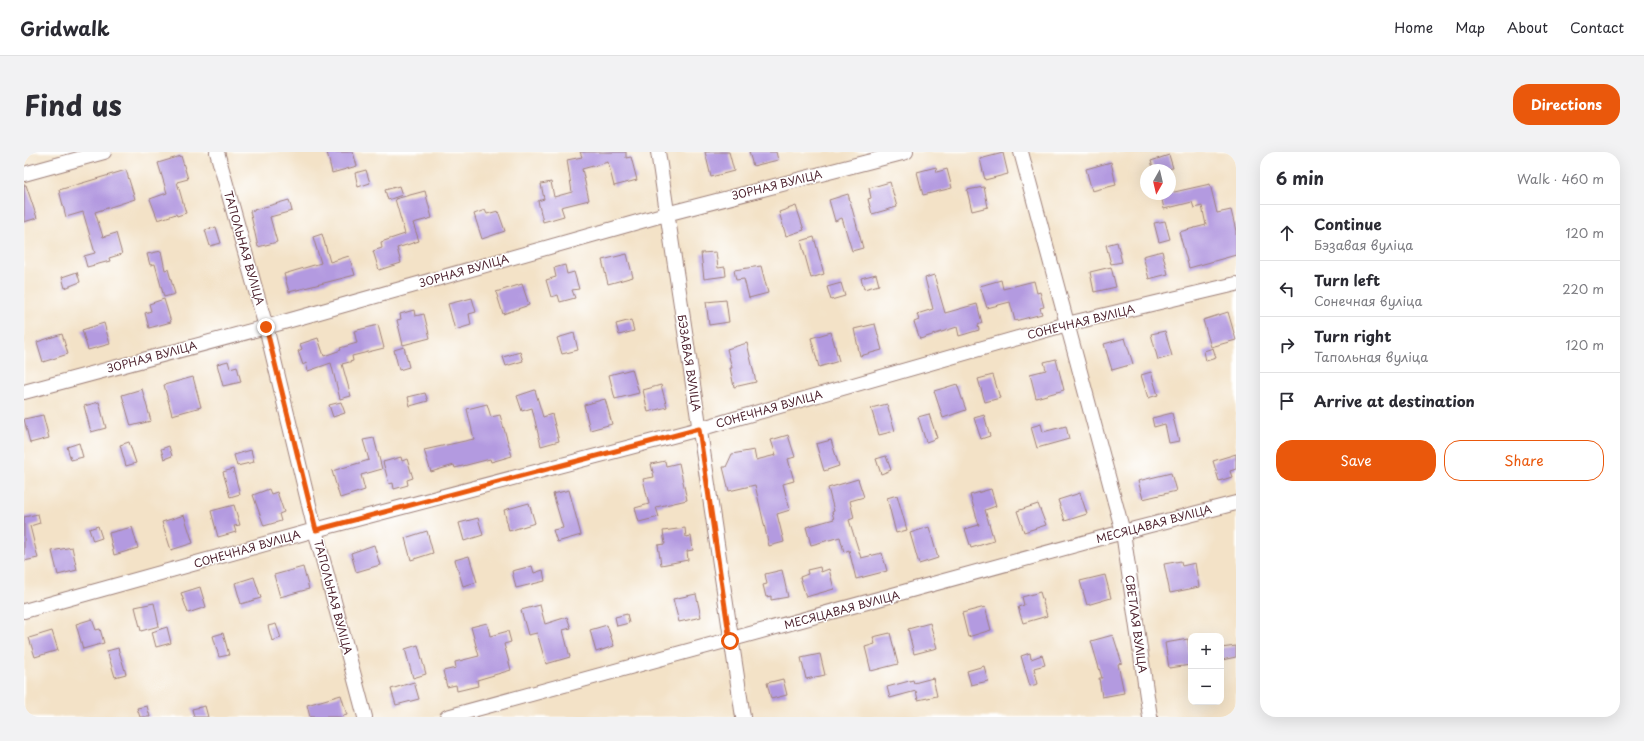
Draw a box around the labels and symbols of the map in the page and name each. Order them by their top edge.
north arrow [1140,164,1176,200]
street label: ЗОРНАЯ ВУЛІЦА [730,165,824,204]
street label: ТАПОЛЬНАЯ ВУЛІЦА [220,189,269,308]
street label: ЗОРНАЯ ВУЛІЦА [417,249,511,291]
street label: СОНЕЧНАЯ ВУЛІЦА [1025,300,1137,343]
street label: БЭЗАВАЯ ВУЛІЦА [673,313,706,413]
route end [257,318,275,336]
street label: ЗОРНАЯ ВУЛІЦА [105,336,199,377]
street label: СОНЕЧНАЯ ВУЛІЦА [714,385,825,432]
street label: МЕСЯЦАВАЯ ВУЛІЦА [1094,500,1214,547]
street label: СОНЕЧНАЯ ВУЛІЦА [192,525,303,572]
street label: ТАПОЛЬНАЯ ВУЛІЦА [310,538,357,657]
street label: СВЕТЛАЯ ВУЛІЦА [1121,574,1152,675]
street label: МЕСЯЦАВАЯ ВУЛІЦА [782,586,902,633]
route start [721,632,739,650]

